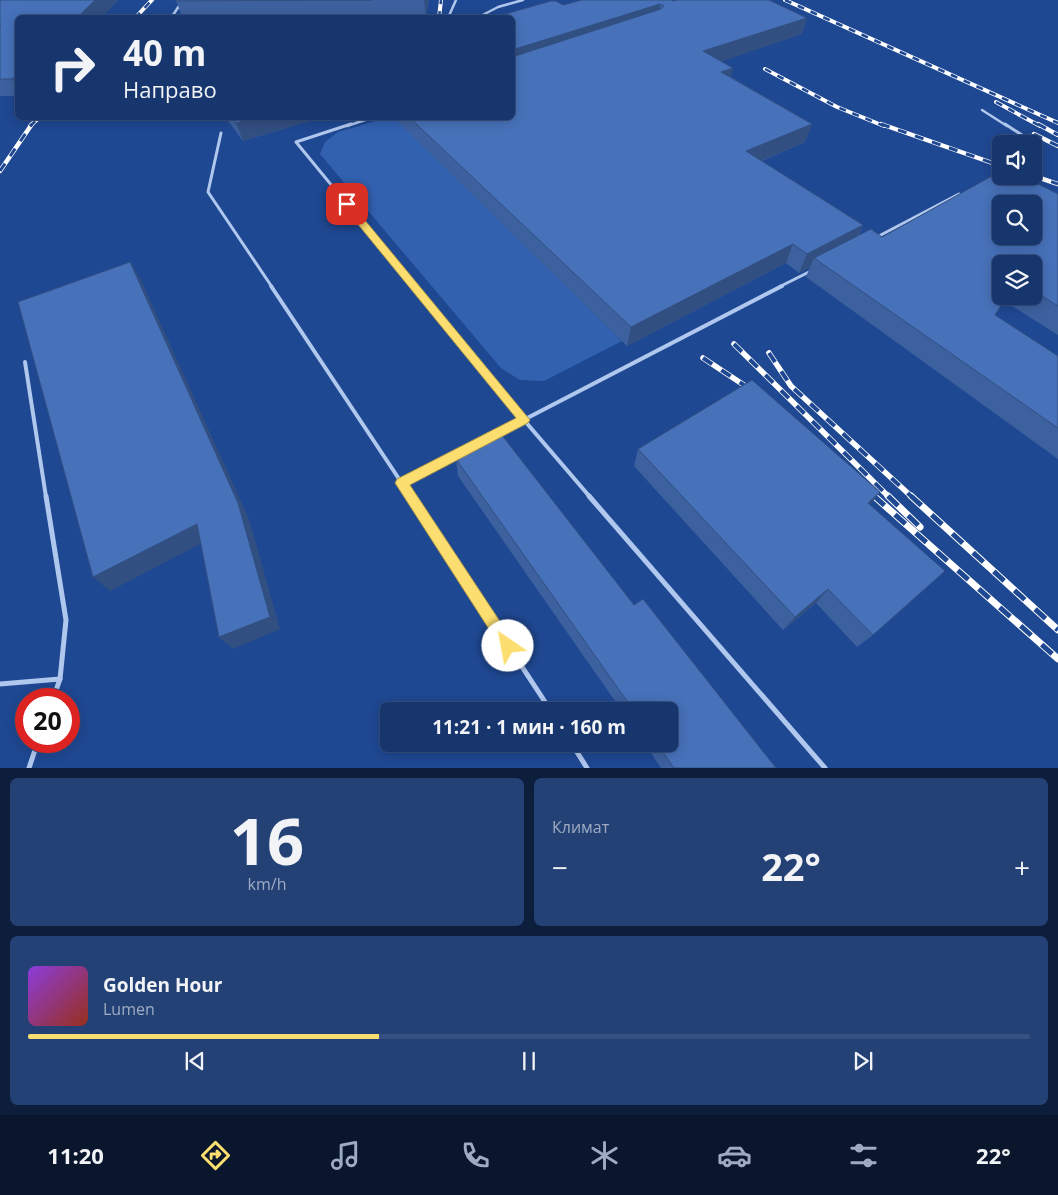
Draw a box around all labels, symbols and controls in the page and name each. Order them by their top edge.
text: 40 m [123,29,206,76]
icon: right [40,35,105,100]
text: Направо [123,74,217,104]
map controls [992,135,1042,305]
button: sound [992,135,1042,185]
pin [326,183,368,225]
icon: arrive [333,190,361,218]
button: search [992,195,1042,245]
button: layers [992,255,1042,305]
position arrow [481,619,533,671]
speed limit sign: 20 [15,688,80,753]
text: 11:21 · 1 мин · 160 m [432,714,626,740]
text: 16 [230,796,304,884]
text: Климат [552,816,609,838]
text: 22° [761,840,821,892]
text: − [552,848,568,886]
text: + [1014,848,1030,886]
text: km/h [248,873,286,895]
text: Golden Hour [103,972,222,998]
text: Lumen [103,998,155,1020]
icon: previous [181,1047,209,1075]
icon: pause [515,1047,543,1075]
icon: next [849,1047,877,1075]
icon: directions [198,1138,233,1173]
icon: music [328,1138,363,1173]
icon: phone [458,1138,493,1173]
icon: climate [587,1138,622,1173]
icon: car [717,1138,752,1173]
icon: filters [846,1138,881,1173]
text: 11:20 [47,1140,104,1170]
text: 22° [976,1140,1011,1170]

